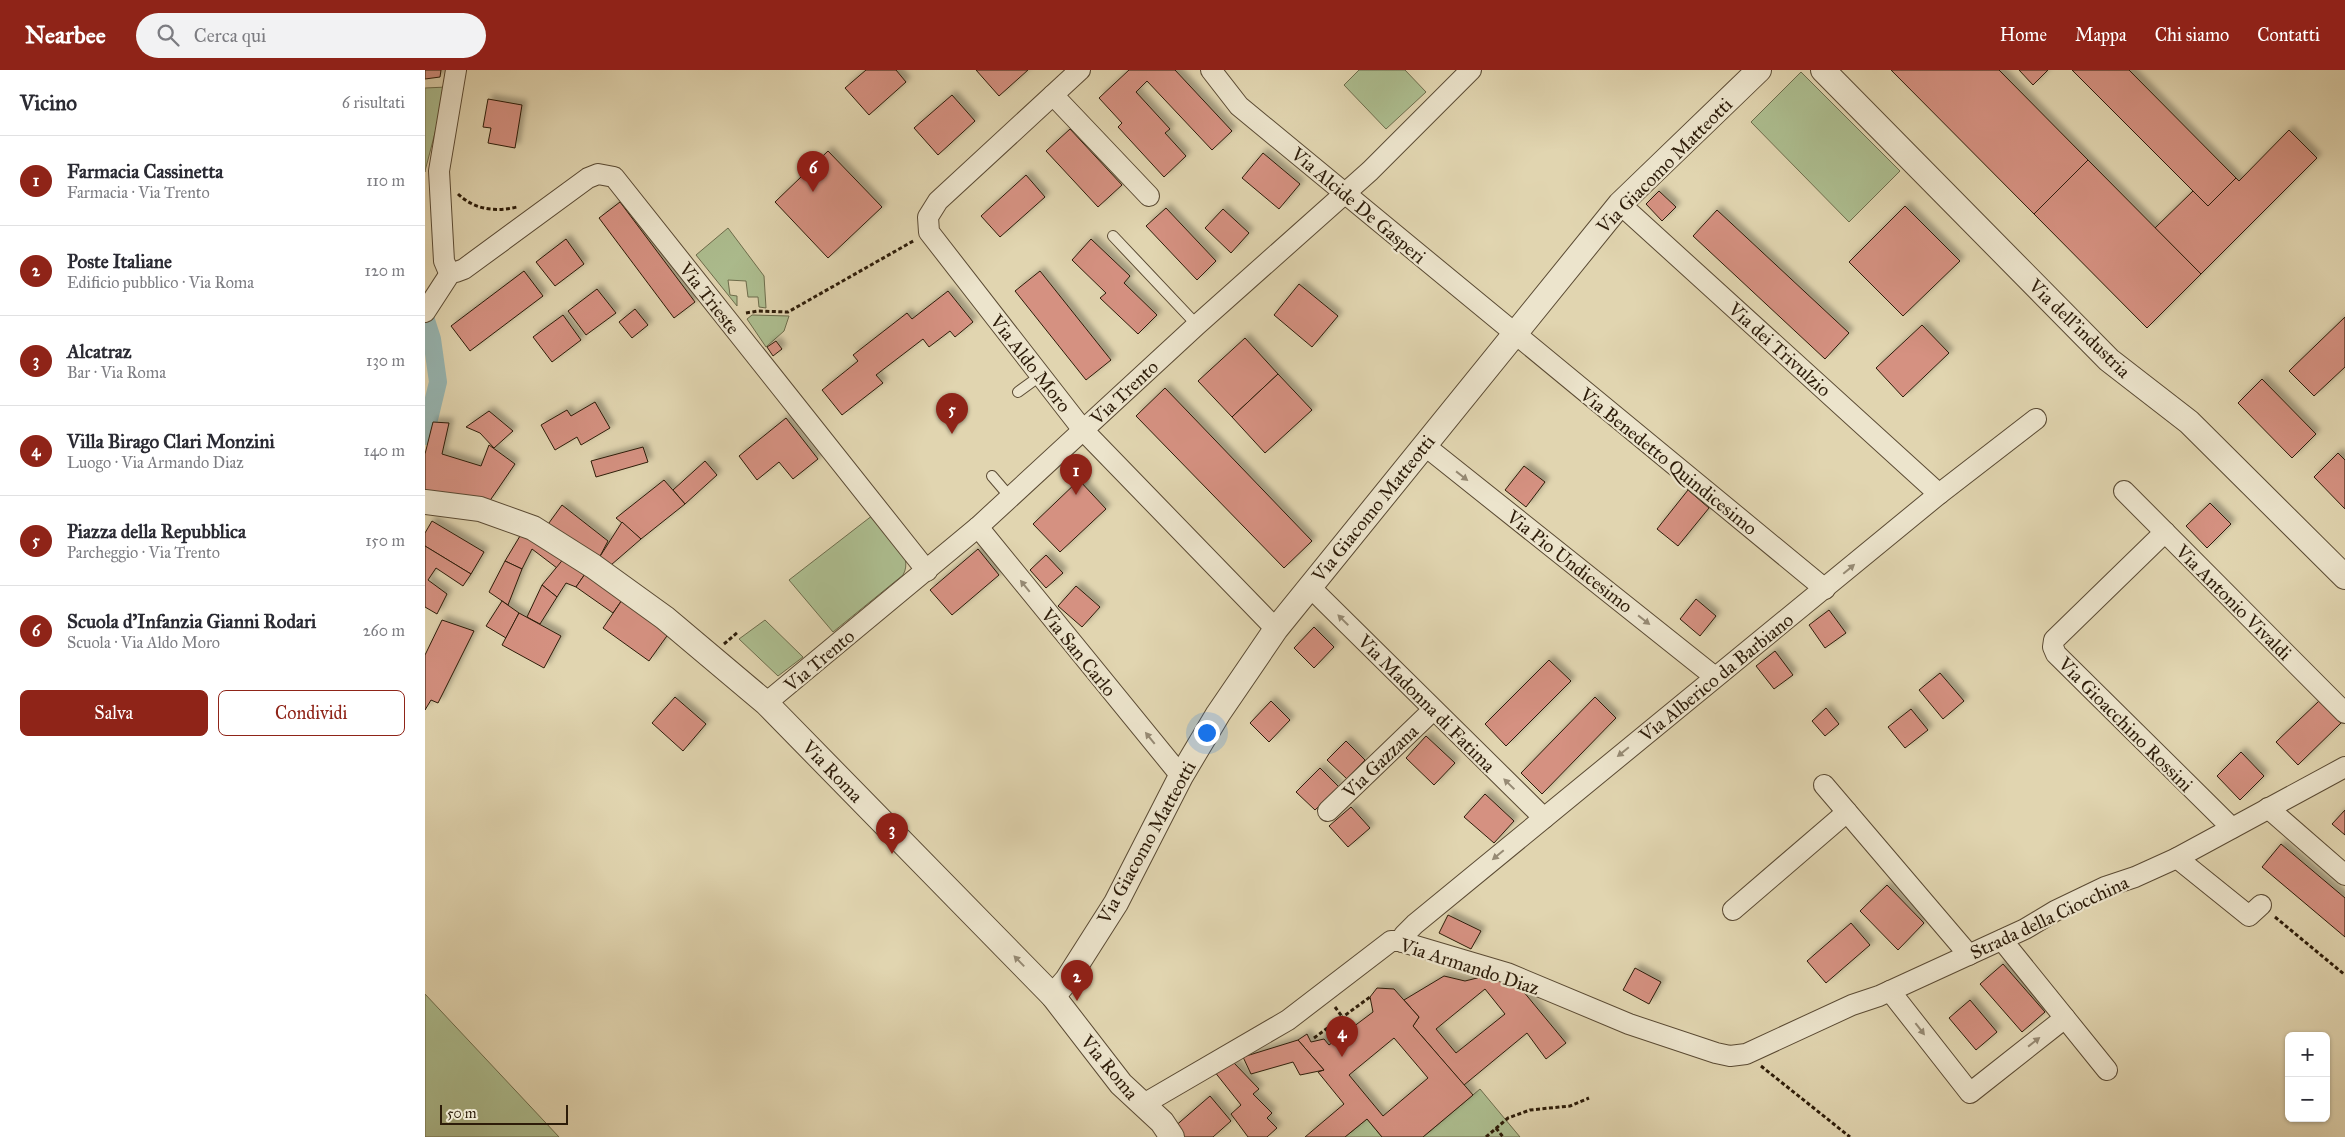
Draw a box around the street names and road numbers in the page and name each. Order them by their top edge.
street label: Via Giacomo Matteotti [1591,93,1737,239]
street label: Via Alcide De Gasperi [1286,142,1431,268]
street label: Via Trieste [674,257,745,339]
street label: Via dell'industria [2023,273,2136,383]
street label: Via dei Trivulzio [1723,297,1836,402]
street label: Via Aldo Moro [985,309,1076,417]
street label: Via Trento [1085,355,1163,430]
street label: Via Benedetto Quindicesimo [1575,382,1762,540]
street label: Via Giacomo Matteotti [1306,430,1440,587]
street label: Via Pio Undicesimo [1501,504,1637,618]
street label: Via Antonio Vivaldi [2170,539,2296,665]
street label: Via San Carlo [1035,603,1121,701]
street label: Via Alberico da Barbiano [1634,608,1798,747]
street label: Via Trento [779,624,859,697]
street label: Via Madonna di Fatima [1352,629,1501,778]
street label: Via Gioacchino Rossini [2053,652,2198,796]
street label: Via Gazzana [1337,719,1424,804]
street label: Via Roma [797,735,868,808]
street label: Via Giacomo Matteotti [1092,757,1201,928]
street label: Strada della Ciocchina [1966,870,2133,964]
street label: Via Armando Diaz [1396,933,1543,1000]
street label: Via Roma [1075,1030,1144,1105]

